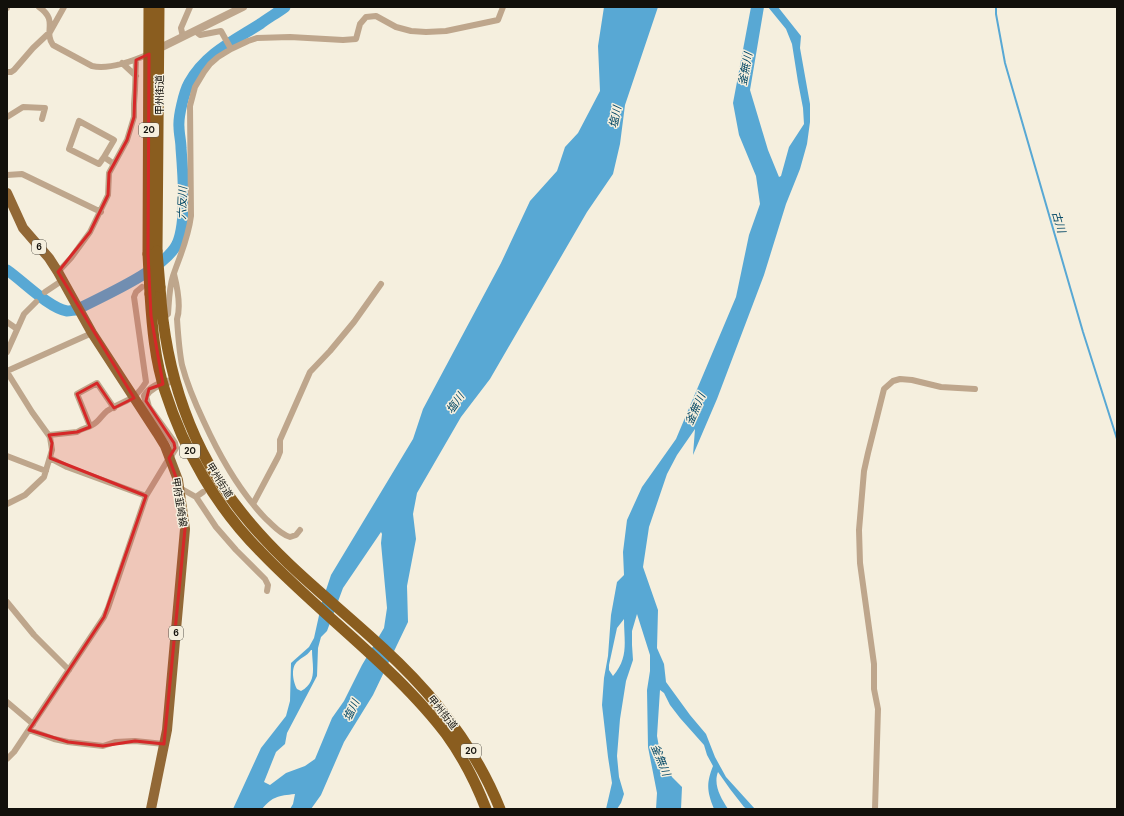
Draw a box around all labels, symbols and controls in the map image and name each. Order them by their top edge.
water label: 釜無川 [735,50,755,87]
street label: 甲州街道 [153,75,166,115]
water label: 塩川 [606,104,624,129]
road number: 20 [139,123,159,137]
water label: 六反川 [174,185,190,220]
water label: 古川 [1049,209,1069,235]
road number: 6 [32,240,46,254]
water label: 塩川 [443,389,468,416]
water label: 釜無川 [682,390,709,427]
road number: 20 [180,444,200,458]
street label: 甲州街道 [203,460,236,501]
street label: 甲府韮崎線 [169,476,190,528]
road number: 6 [169,626,183,640]
street label: 甲州街道 [425,693,460,732]
water label: 塩川 [340,696,362,723]
water label: 釜無川 [648,742,674,779]
road number: 20 [461,744,481,758]

